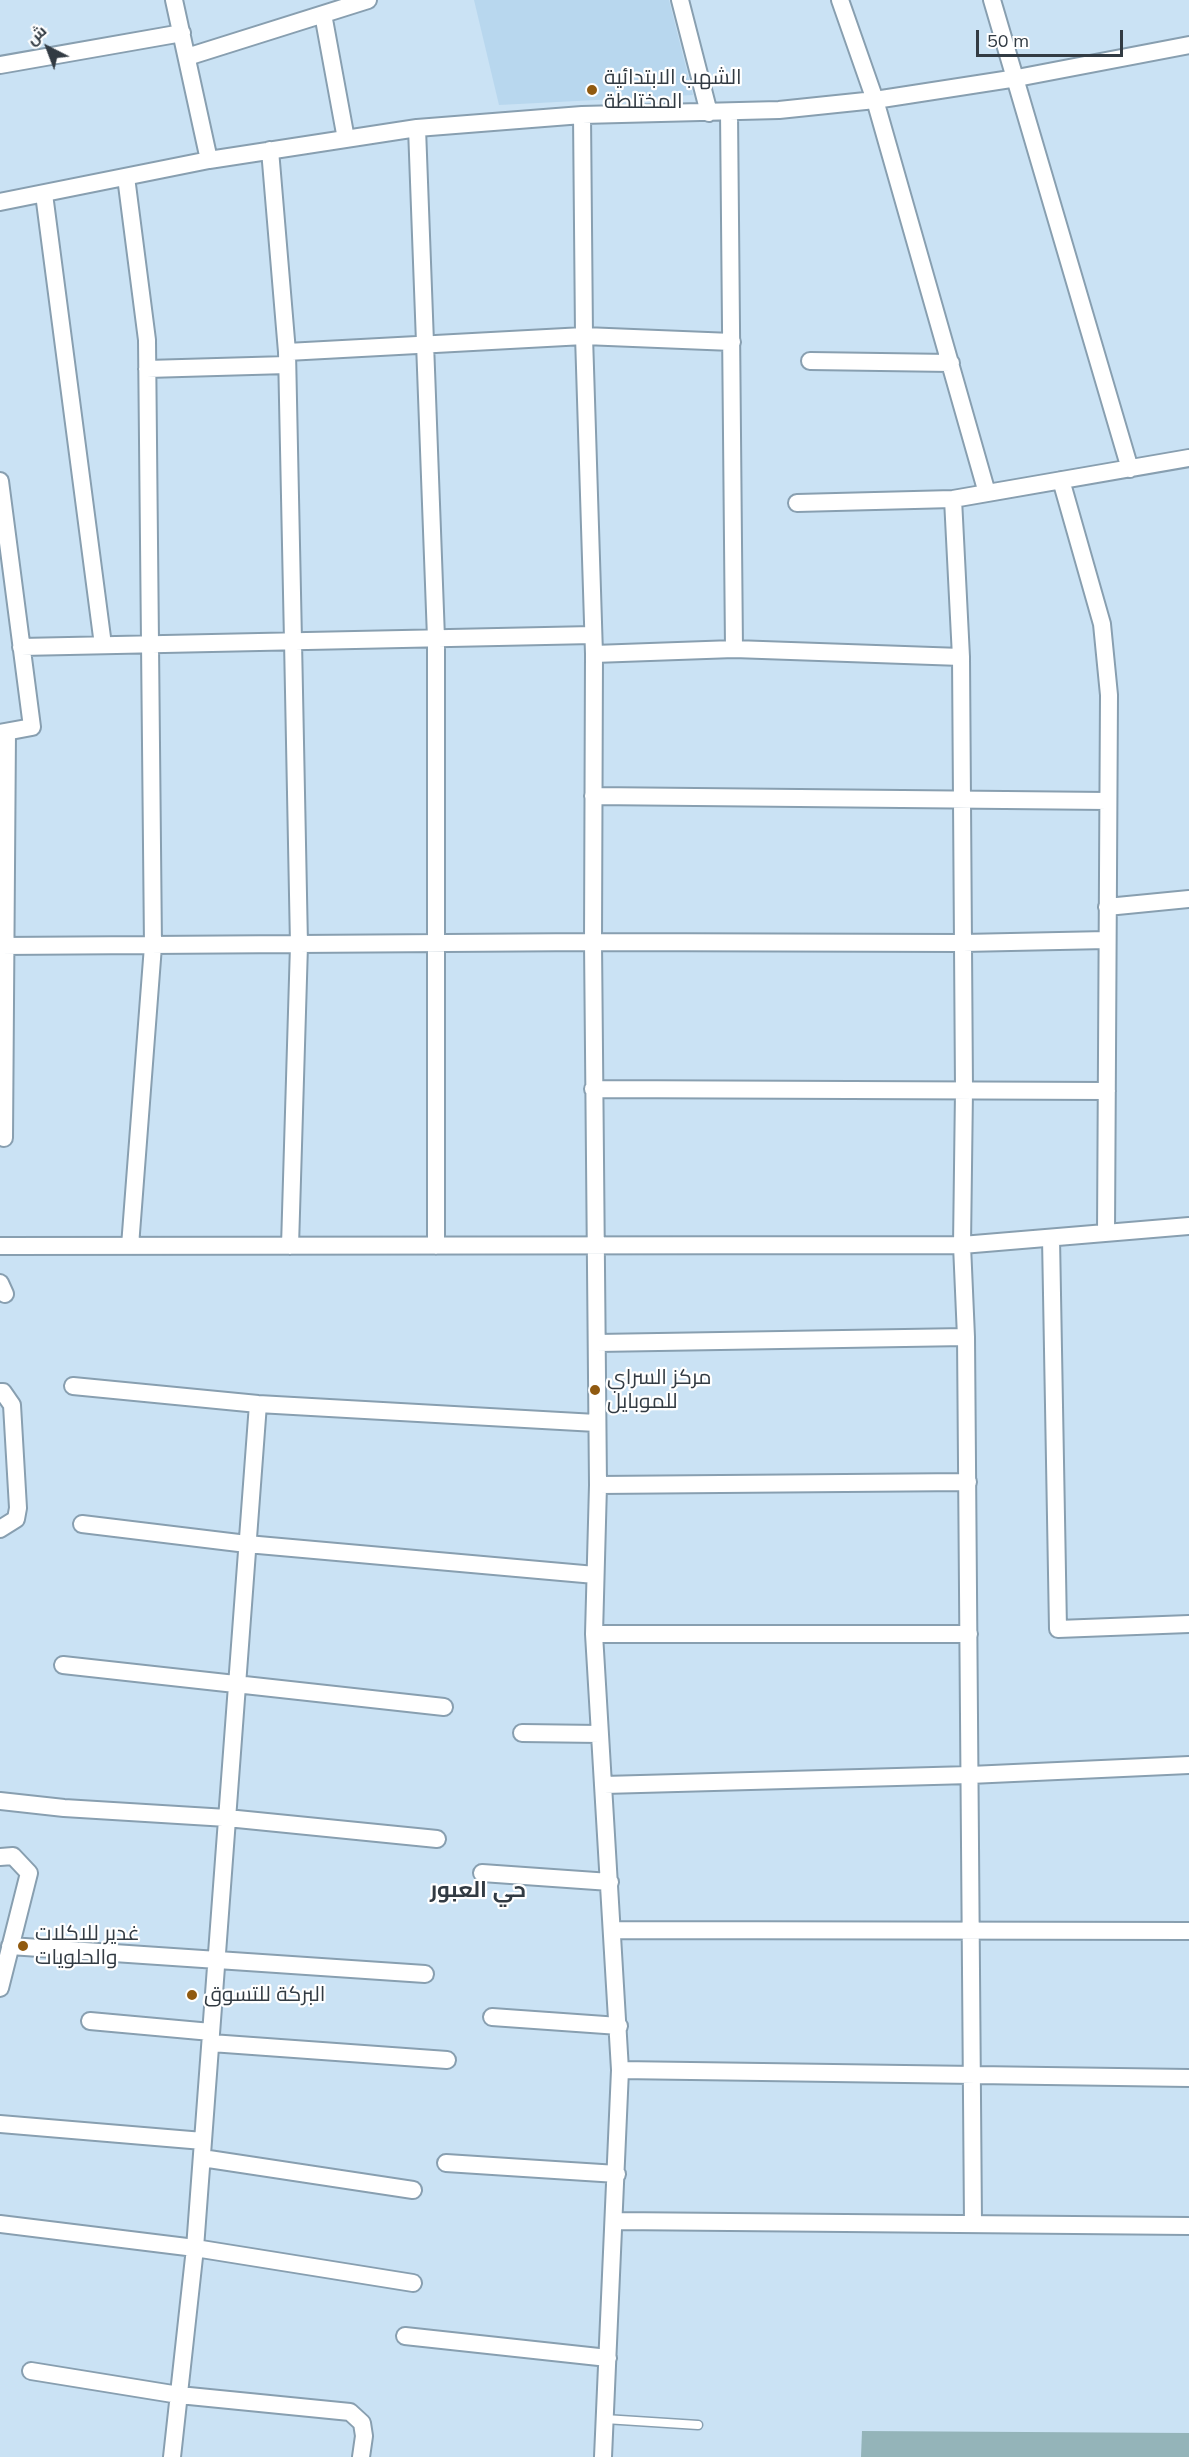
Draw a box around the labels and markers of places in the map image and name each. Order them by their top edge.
place label: الشهب الابتدائية المختلطة [604,65,742,115]
marker: الشهب الابتدائية المختلطة [585,83,599,97]
place label: مركز السراي للموبايل [607,1365,712,1415]
marker: مركز السراي للموبايل [588,1383,602,1397]
place label: غدير للاكلات والحلويات [35,1921,140,1971]
marker: غدير للاكلات والحلويات [16,1939,30,1953]
place label: البركة للتسوق [204,1982,325,2008]
marker: البركة للتسوق [185,1988,199,2002]

